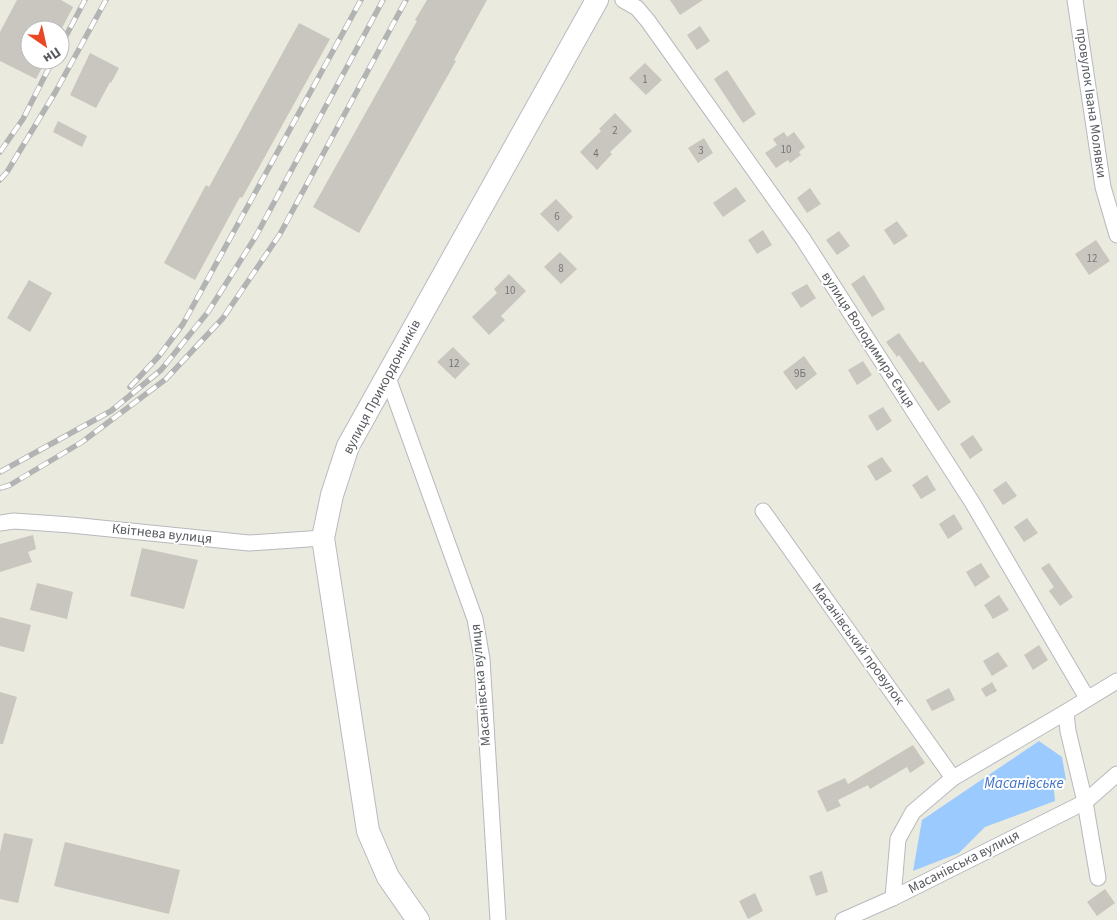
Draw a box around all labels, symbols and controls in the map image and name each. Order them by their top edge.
north arrow [20,20,70,70]
street label: провулок Івана Молявки [1071,27,1111,179]
text: Пн [39,42,65,68]
house number: 1 [642,72,648,87]
house number: 2 [612,123,618,138]
house number: 10 [781,142,791,157]
house number: 3 [698,143,704,158]
house number: 4 [593,146,599,161]
house number: 6 [554,209,560,224]
house number: 12 [1087,251,1097,266]
house number: 8 [558,261,564,276]
street label: вулиця Володимира Ємця [816,268,920,412]
house number: 10 [505,283,515,298]
street label: вулиця Прикордонників [338,316,426,458]
house number: 12 [449,356,459,371]
house number: 9Б [794,366,806,381]
street label: Квітнева вулиця [111,519,213,549]
street label: Масанівський провулок [807,579,909,709]
street label: Масанівська вулиця [466,623,496,747]
water label: Масанівське [984,773,1064,794]
street label: Масанівська вулиця [905,825,1023,899]

